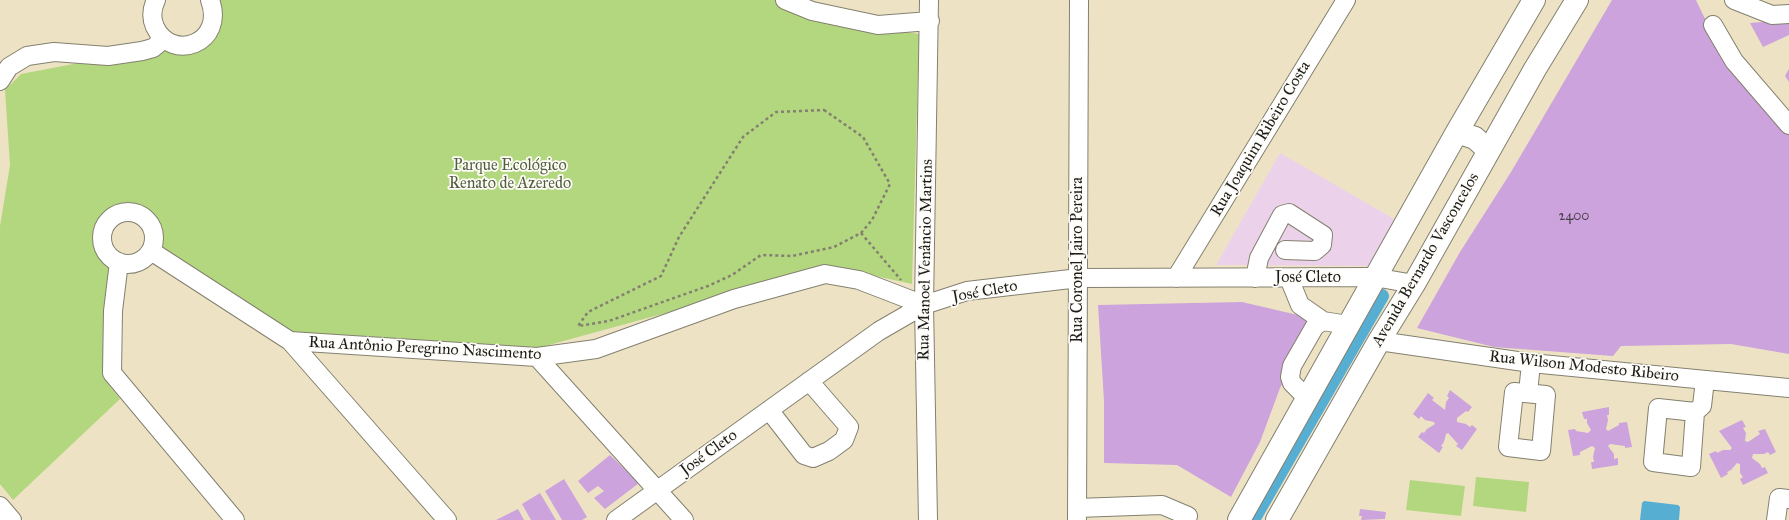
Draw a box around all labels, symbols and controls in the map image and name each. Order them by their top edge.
street label: Rua Joaquim Ribeiro Costa [1207,58,1315,220]
park label: Parque Ecológico Renato de Azeredo [449,156,571,194]
street label: Rua Manoel Venâncio Martins [915,159,937,361]
street label: Avenida Bernardo Vasconcelos [1368,170,1484,350]
street label: Rua Coronel Jairo Pereira [1068,177,1088,343]
house number: 2400 [1558,209,1590,225]
street label: José Cleto [1275,268,1341,288]
street label: José Cleto [951,277,1019,307]
street label: Rua Antônio Peregrino Nascimento [308,333,542,365]
street label: Rua Wilson Modesto Ribeiro [1488,347,1680,387]
street label: José Cleto [677,426,741,480]

